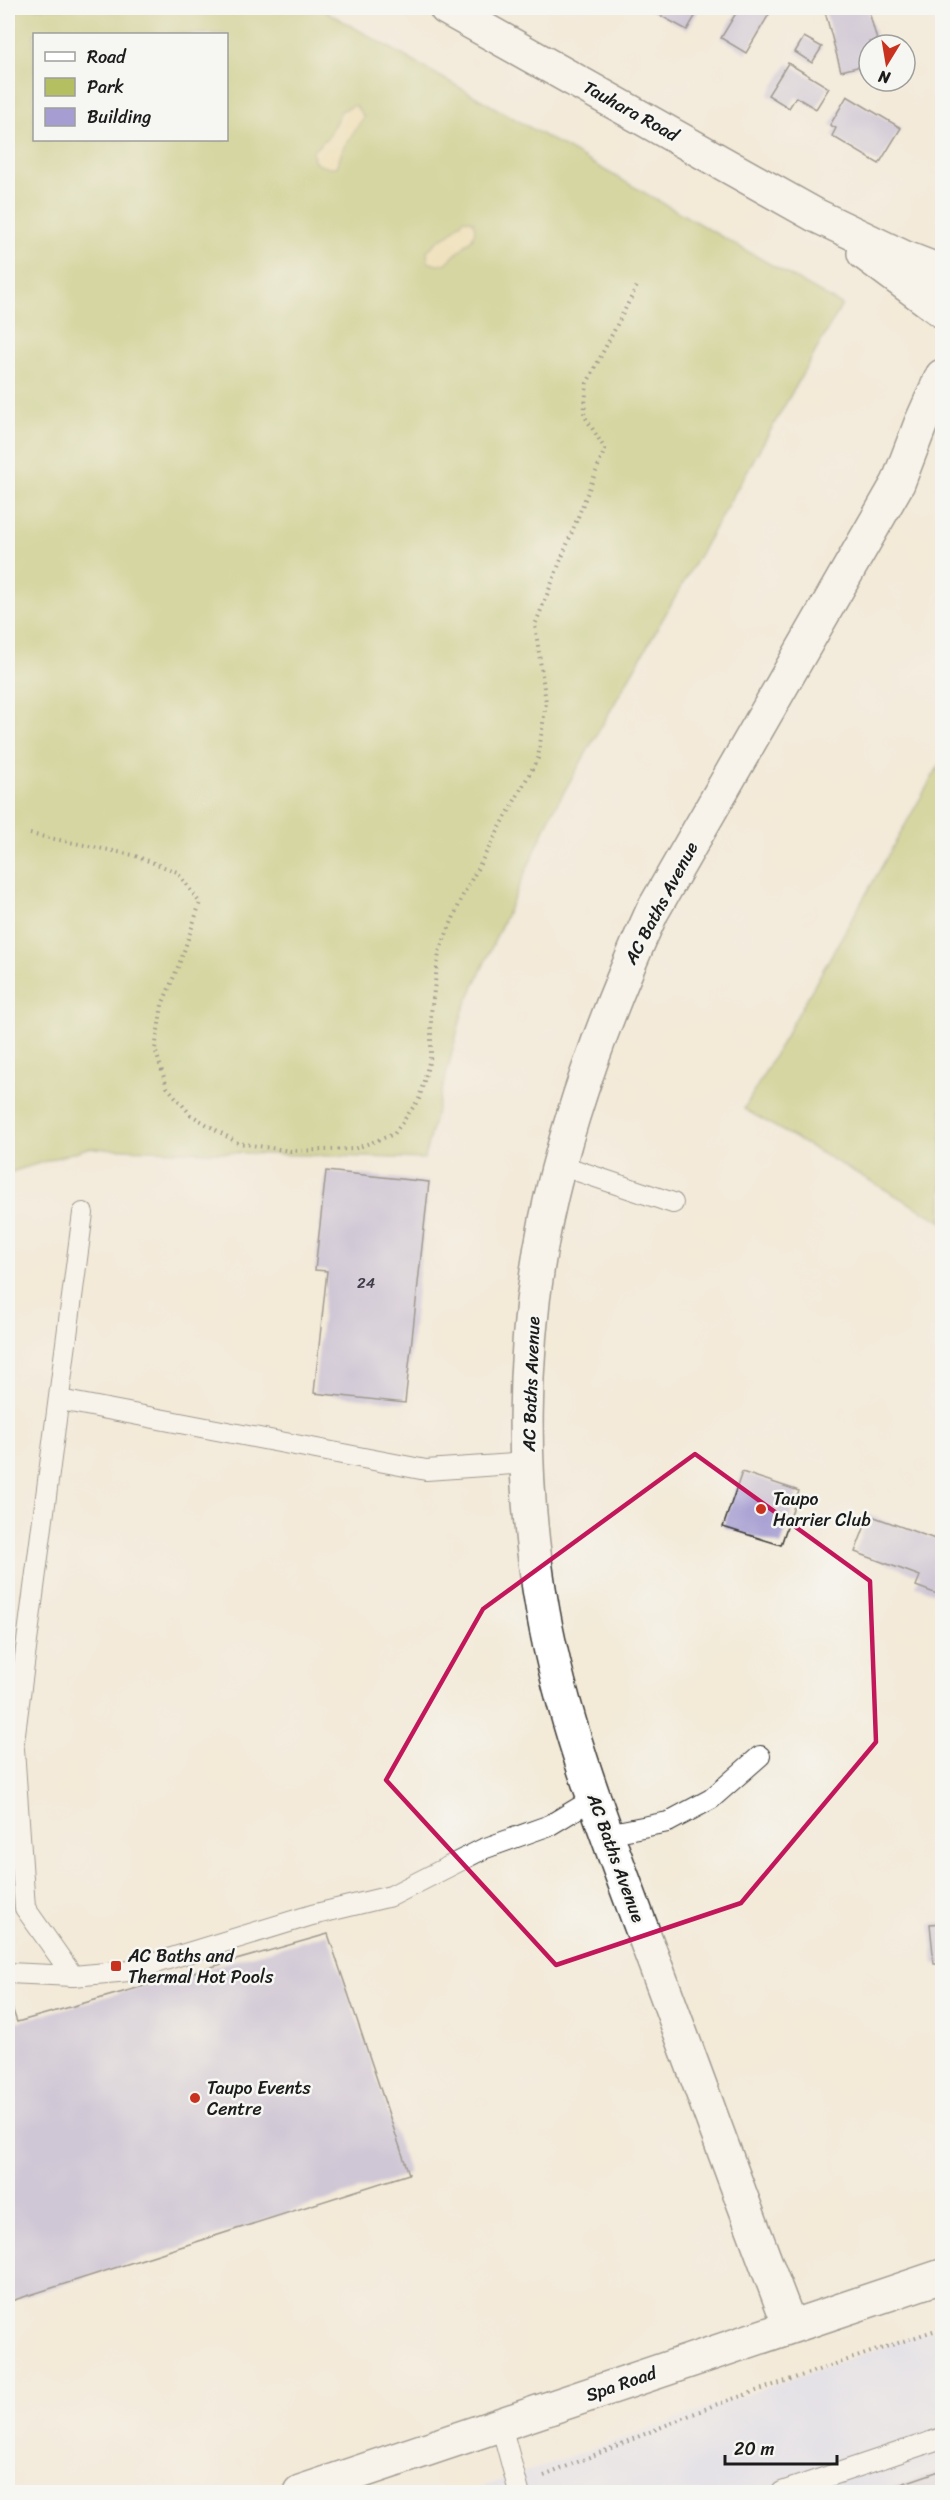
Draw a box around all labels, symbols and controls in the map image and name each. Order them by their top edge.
legend [33,33,228,141]
north arrow [857,33,917,93]
text: Road [87,41,127,73]
text: N [875,62,893,93]
text: Park [87,71,124,103]
street label: Tauhara Road [577,71,686,151]
text: Building [87,101,151,133]
street label: AC Baths Avenue [615,836,707,971]
house number: 24 [357,1270,375,1296]
street label: AC Baths Avenue [513,1316,549,1453]
place label: Taupo Harrier Club [773,1483,871,1536]
marker: Taupo Harrier Club [754,1502,768,1516]
street label: AC Baths Avenue [578,1788,654,1927]
place label: AC Baths and Thermal Hot Pools [127,1940,274,1993]
marker: AC Baths and Thermal Hot Pools [109,1959,123,1973]
place label: Taupo Events Centre [207,2072,311,2125]
marker: Taupo Events Centre [188,2091,202,2105]
street label: Spa Road [581,2356,662,2411]
scale bar [725,2428,838,2466]
text: 20 m [734,2433,774,2465]

